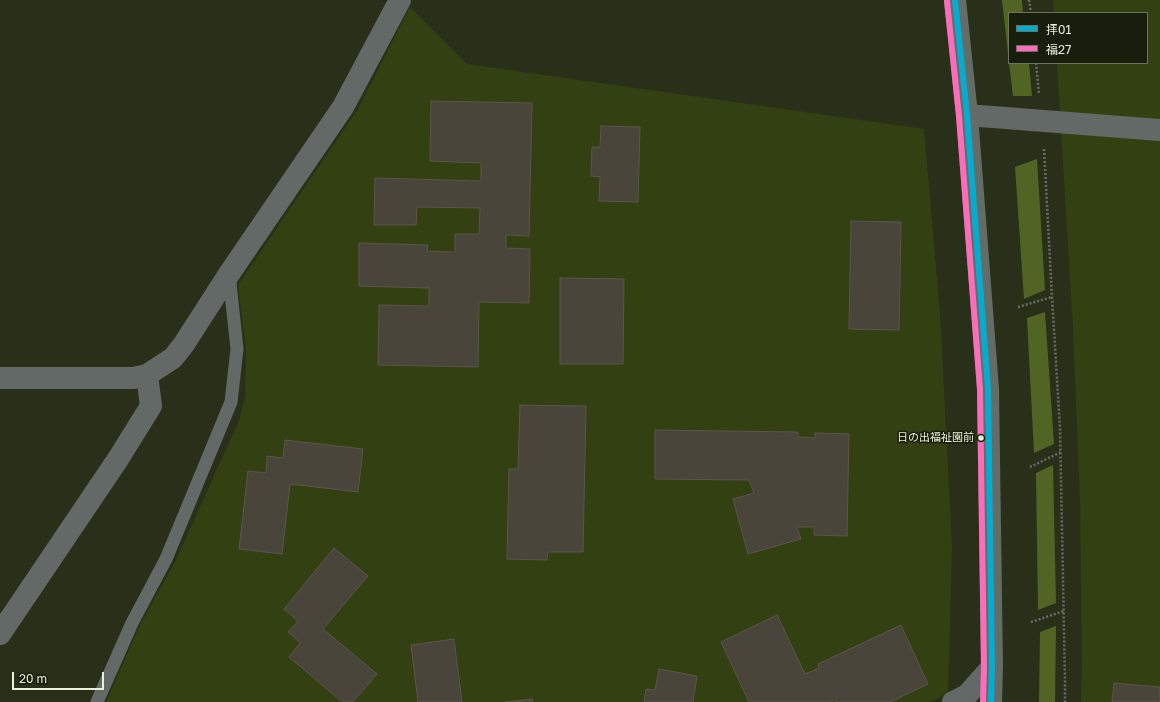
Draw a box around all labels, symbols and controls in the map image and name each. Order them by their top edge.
legend [1008,12,1148,64]
text: 拝01 [1046,22,1071,37]
text: 福27 [1046,42,1071,57]
place label: 日の出福祉園前 [897,431,974,445]
marker: 日の出福祉園前 [976,433,986,443]
scale bar [14,664,106,690]
text: 20 m [19,671,47,686]

